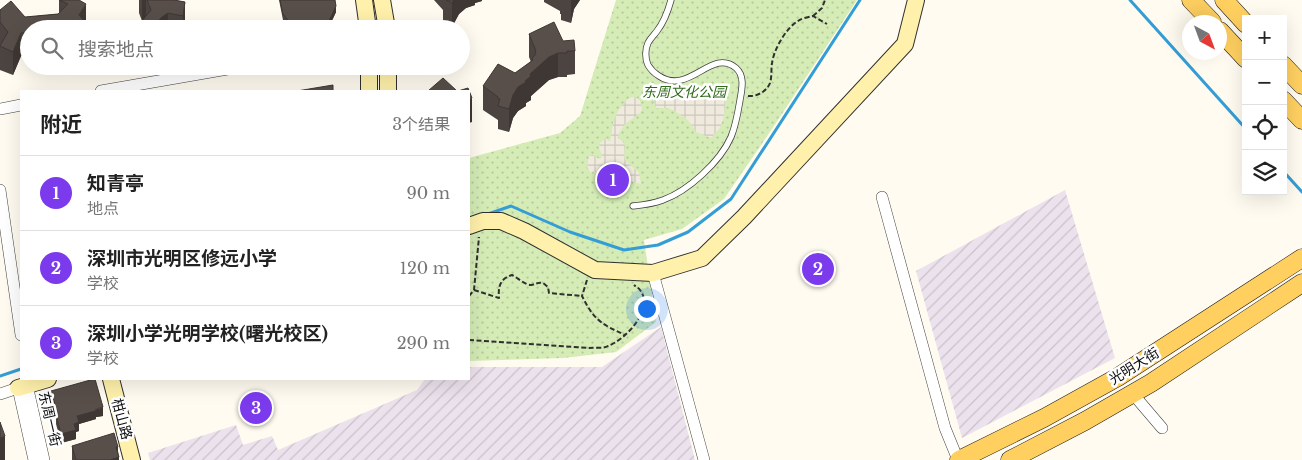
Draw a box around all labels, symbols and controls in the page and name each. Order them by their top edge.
north arrow [1182,15,1227,60]
map controls [1242,15,1287,195]
button: + [1242,15,1287,60]
search box [20,20,470,75]
icon: search [38,34,66,62]
text: 搜索地点 [78,38,154,61]
button: − [1242,60,1287,105]
park label: 东周文化公园 [642,83,728,101]
button: locate [1242,105,1287,150]
text: 附近 [40,112,82,138]
text: 3个结果 [392,114,450,134]
button: layers [1242,150,1287,195]
pin: 1 [597,161,629,199]
text: 知青亭 [87,172,144,195]
text: 1 [53,183,59,203]
text: 90 m [407,183,450,203]
text: 地点 [87,198,119,218]
text: 深圳市光明区修远小学 [87,247,277,270]
pin: 2 [802,250,834,288]
text: 2 [51,258,61,278]
text: 120 m [400,258,450,278]
text: 学校 [87,273,119,293]
your location [634,296,660,322]
text: 深圳小学光明学校(曙光校区) [87,322,328,345]
text: 3 [51,333,61,353]
text: 290 m [397,333,450,353]
street label: 光明大街 [1105,344,1163,388]
text: 学校 [87,348,119,368]
pin: 3 [240,389,272,427]
street label: 东周一街 [35,390,65,448]
street label: 柑山路 [108,396,136,442]

